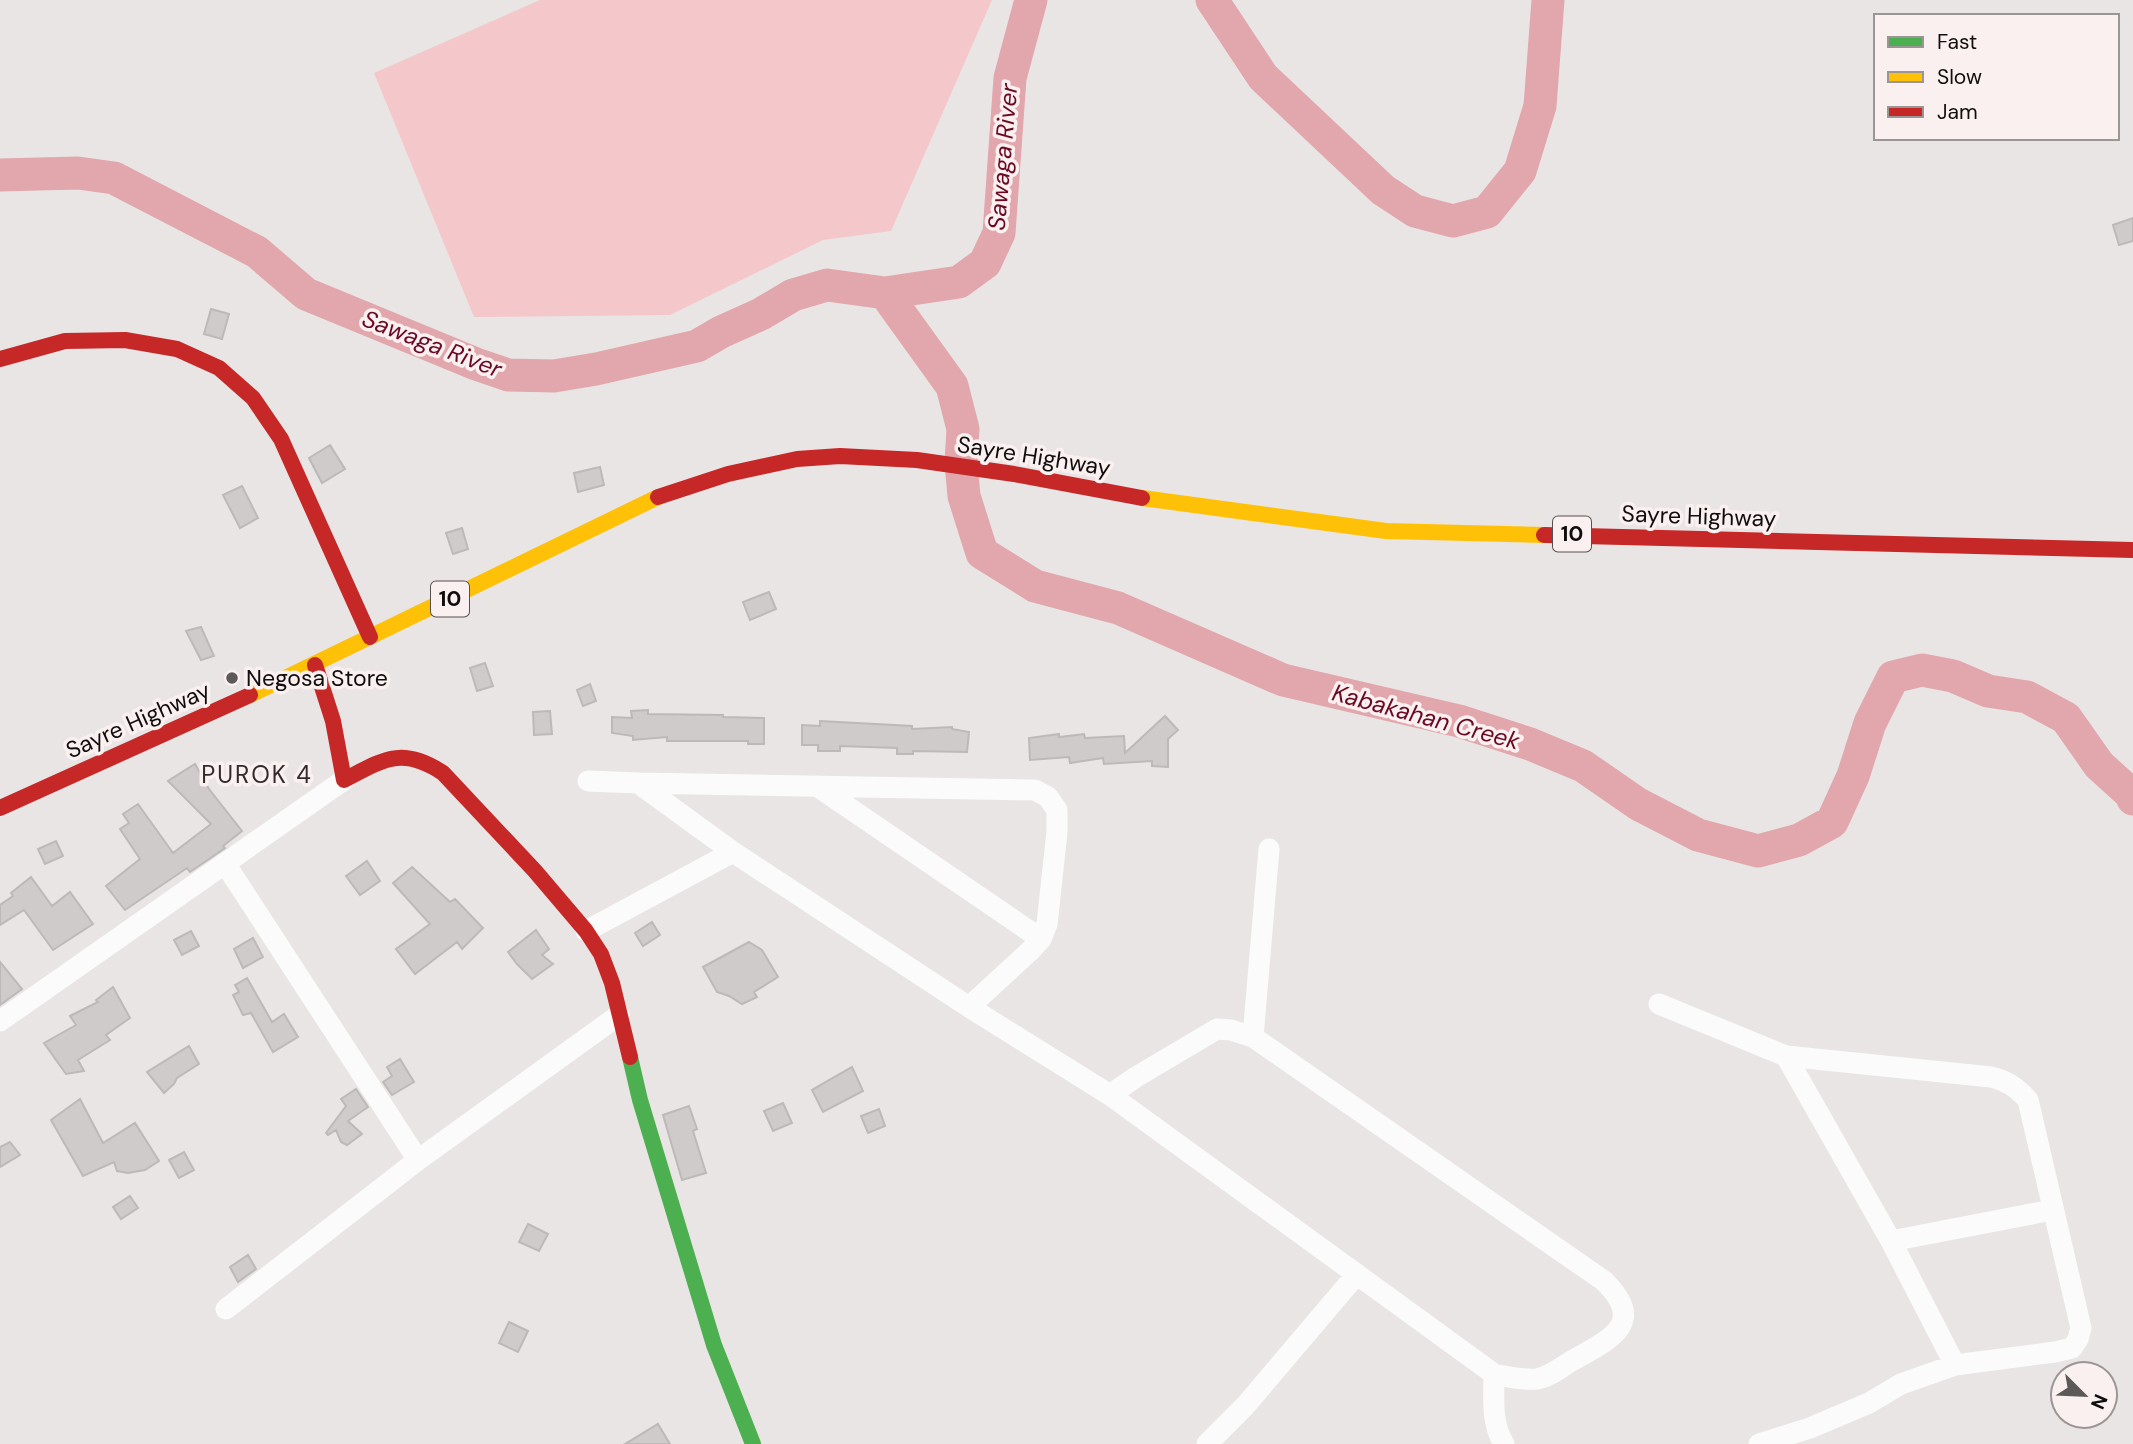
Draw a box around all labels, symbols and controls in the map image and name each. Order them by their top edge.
legend [1874,14,2119,140]
text: Fast [1937,28,1977,56]
text: Slow [1937,63,1982,91]
water label: Sawaga River [981,81,1024,232]
text: Jam [1937,98,1978,126]
water label: Sawaga River [358,303,507,385]
street label: Sayre Highway [955,429,1113,483]
street label: Sayre Highway [1621,498,1777,534]
road number: 10 [1553,516,1591,552]
road number: 10 [431,582,469,616]
place label: Negosa Store [246,663,388,693]
marker: Negosa Store [224,670,240,686]
street label: Sayre Highway [61,675,215,765]
water label: Kabakahan Creek [1329,677,1524,757]
district label: PUROK 4 [201,759,313,790]
north arrow [2049,1360,2119,1430]
text: N [2085,1390,2113,1413]

